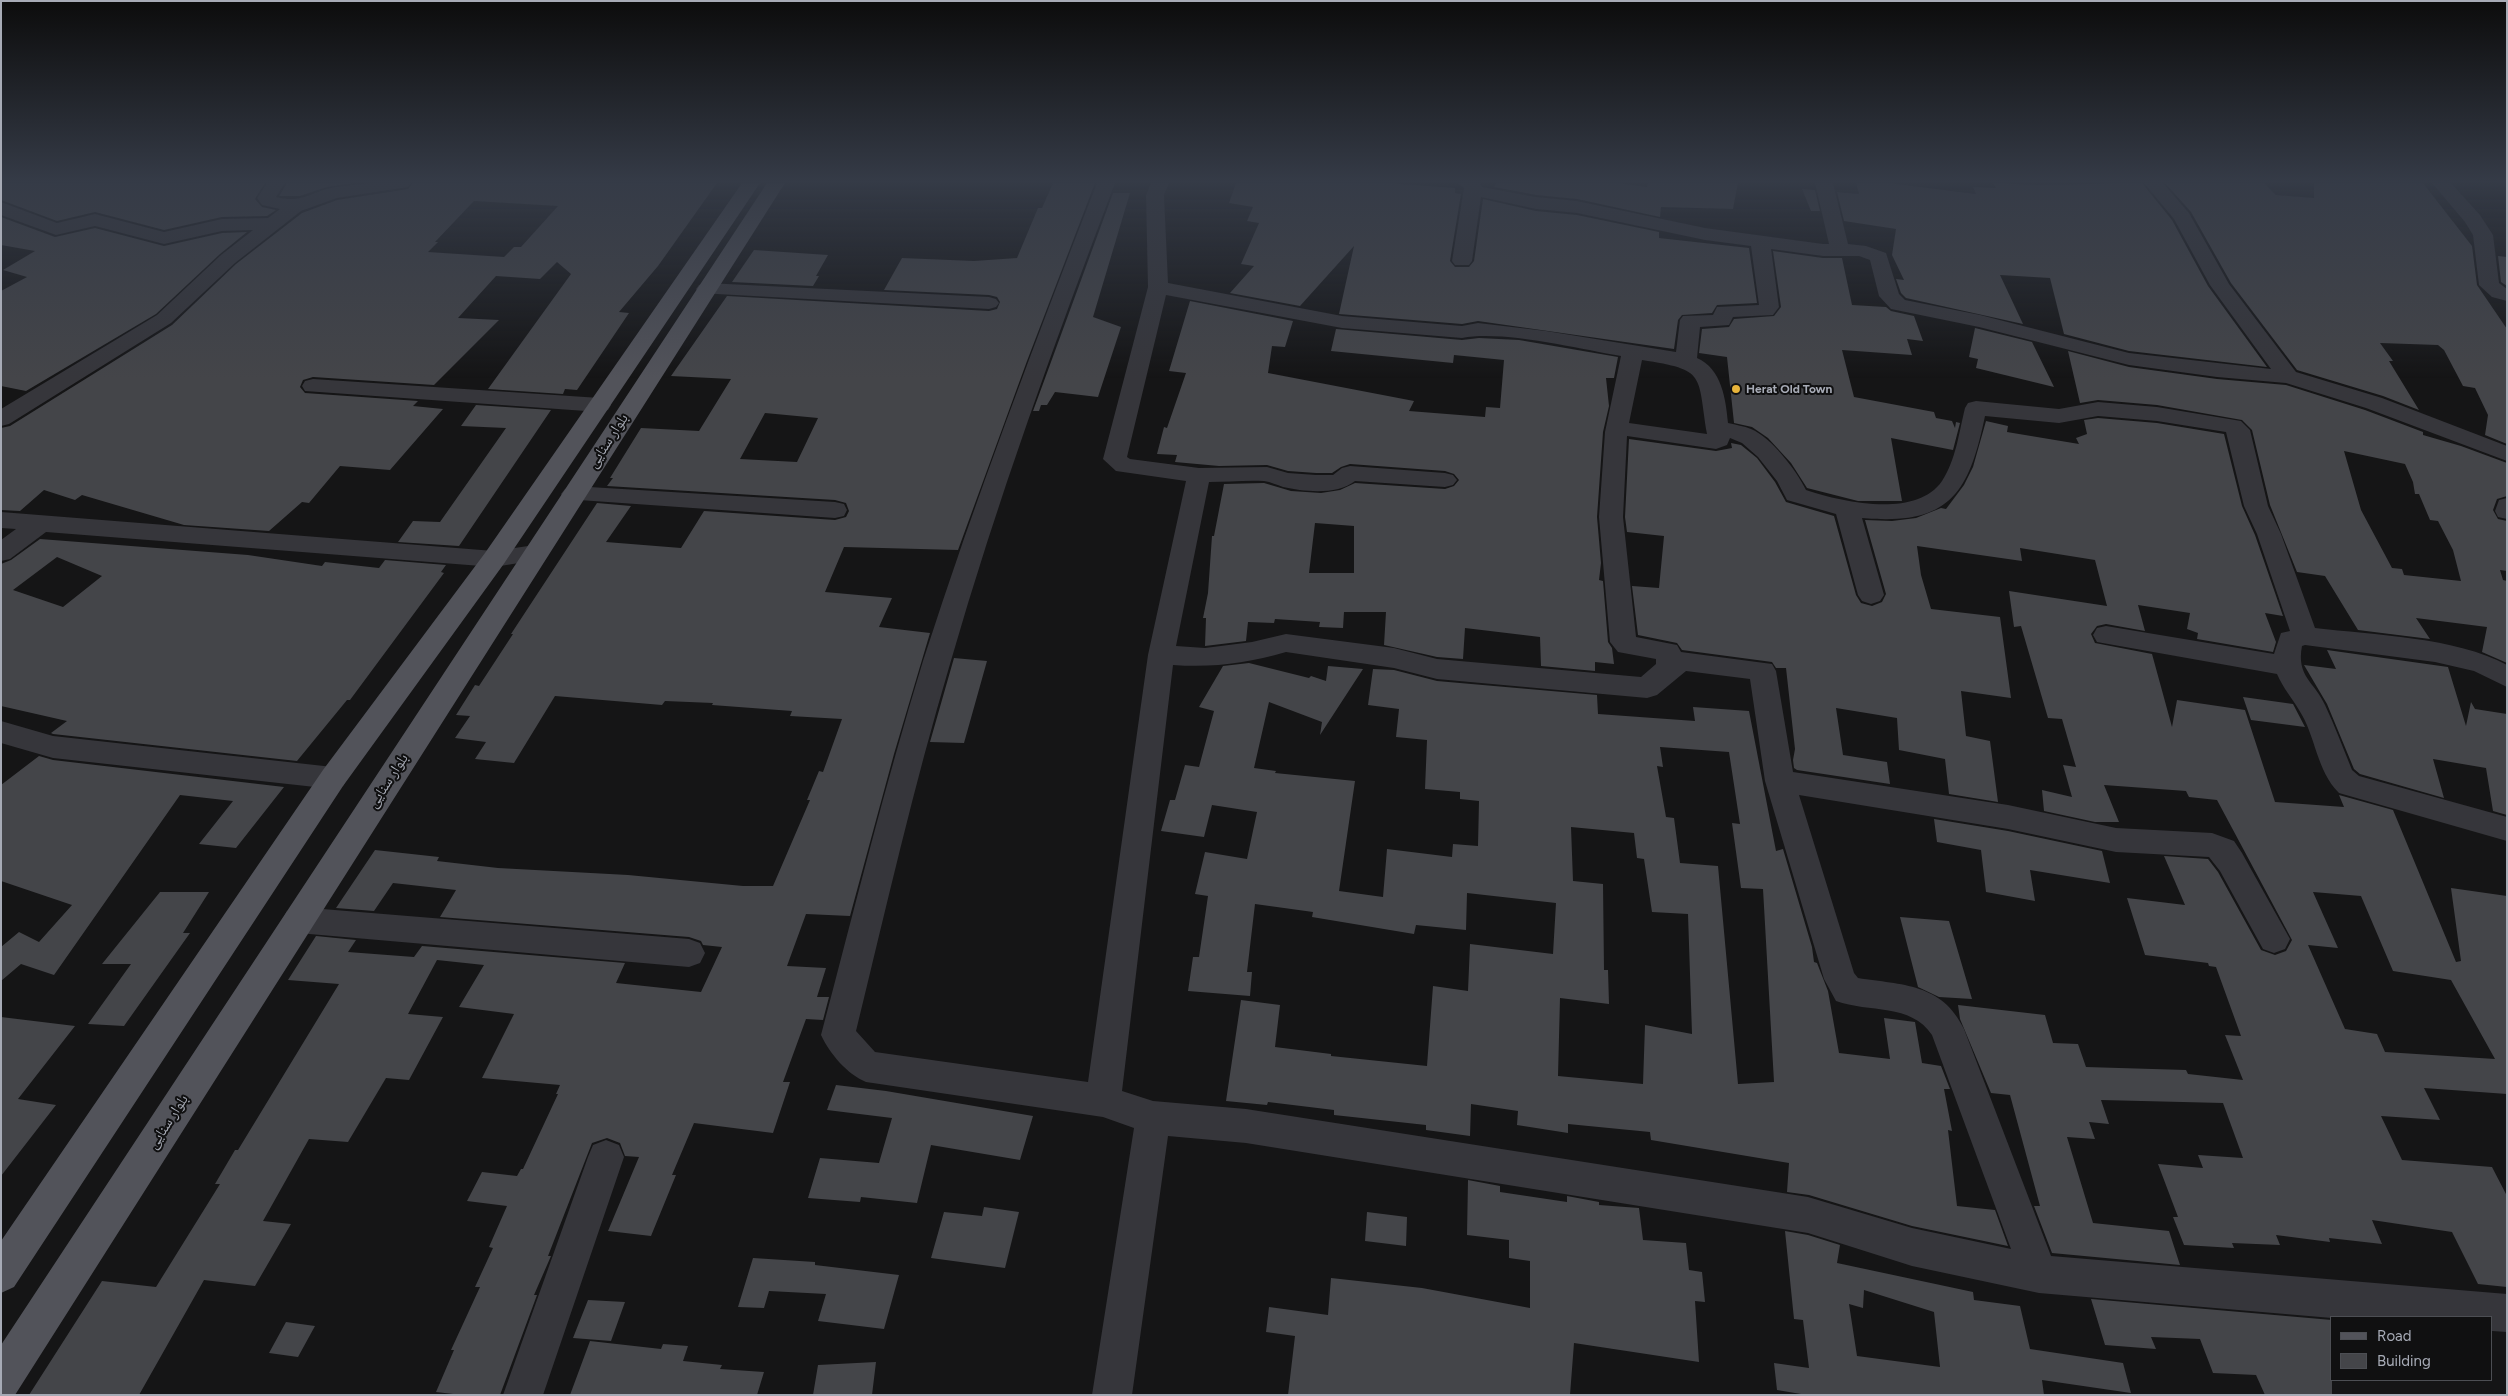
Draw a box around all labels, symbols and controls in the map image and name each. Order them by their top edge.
place label: Herat Old Town [1746,382,1832,396]
marker: Herat Old Town [1730,383,1742,395]
street label: بلوار سنایی [584,410,632,472]
street label: بلوار سنایی [364,750,412,812]
street label: بلوار سنایی [144,1091,192,1153]
legend [2330,1316,2493,1381]
text: Road [2377,1327,2412,1345]
text: Building [2377,1352,2431,1370]

